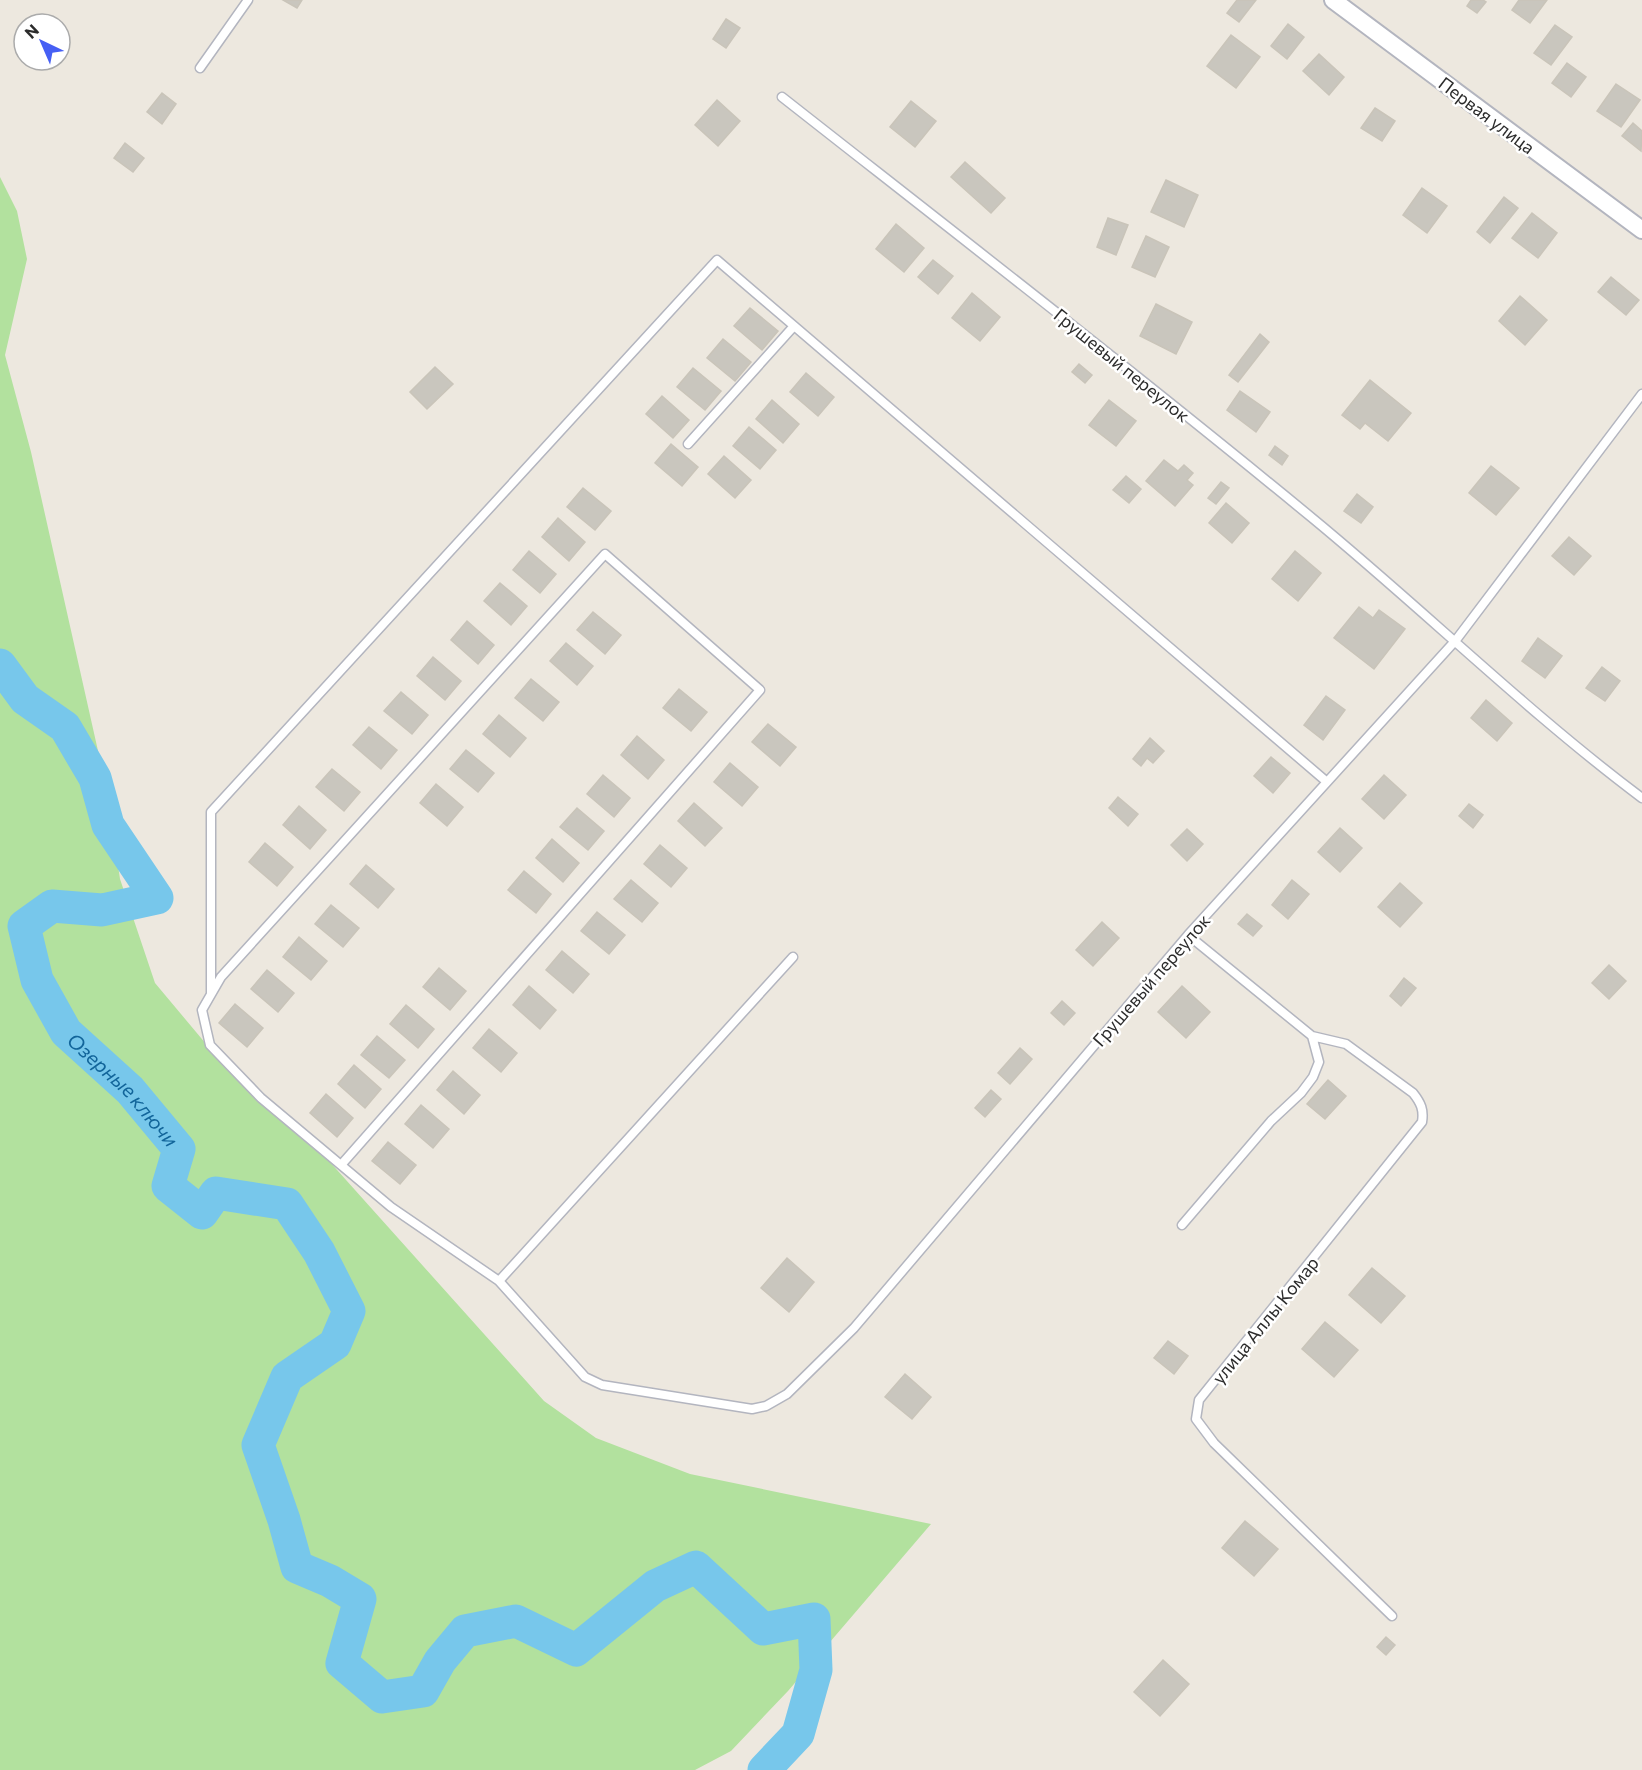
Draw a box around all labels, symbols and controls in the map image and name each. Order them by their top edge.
north arrow [12,12,72,72]
text: N [20,20,42,42]
street label: Первая улица [1435,72,1539,158]
street label: Грушевый переулок [1050,304,1195,427]
street label: Грушевый переулок [1088,909,1215,1051]
water label: Озерные ключи [63,1027,184,1151]
street label: улица Аллы Комар [1207,1252,1323,1388]

